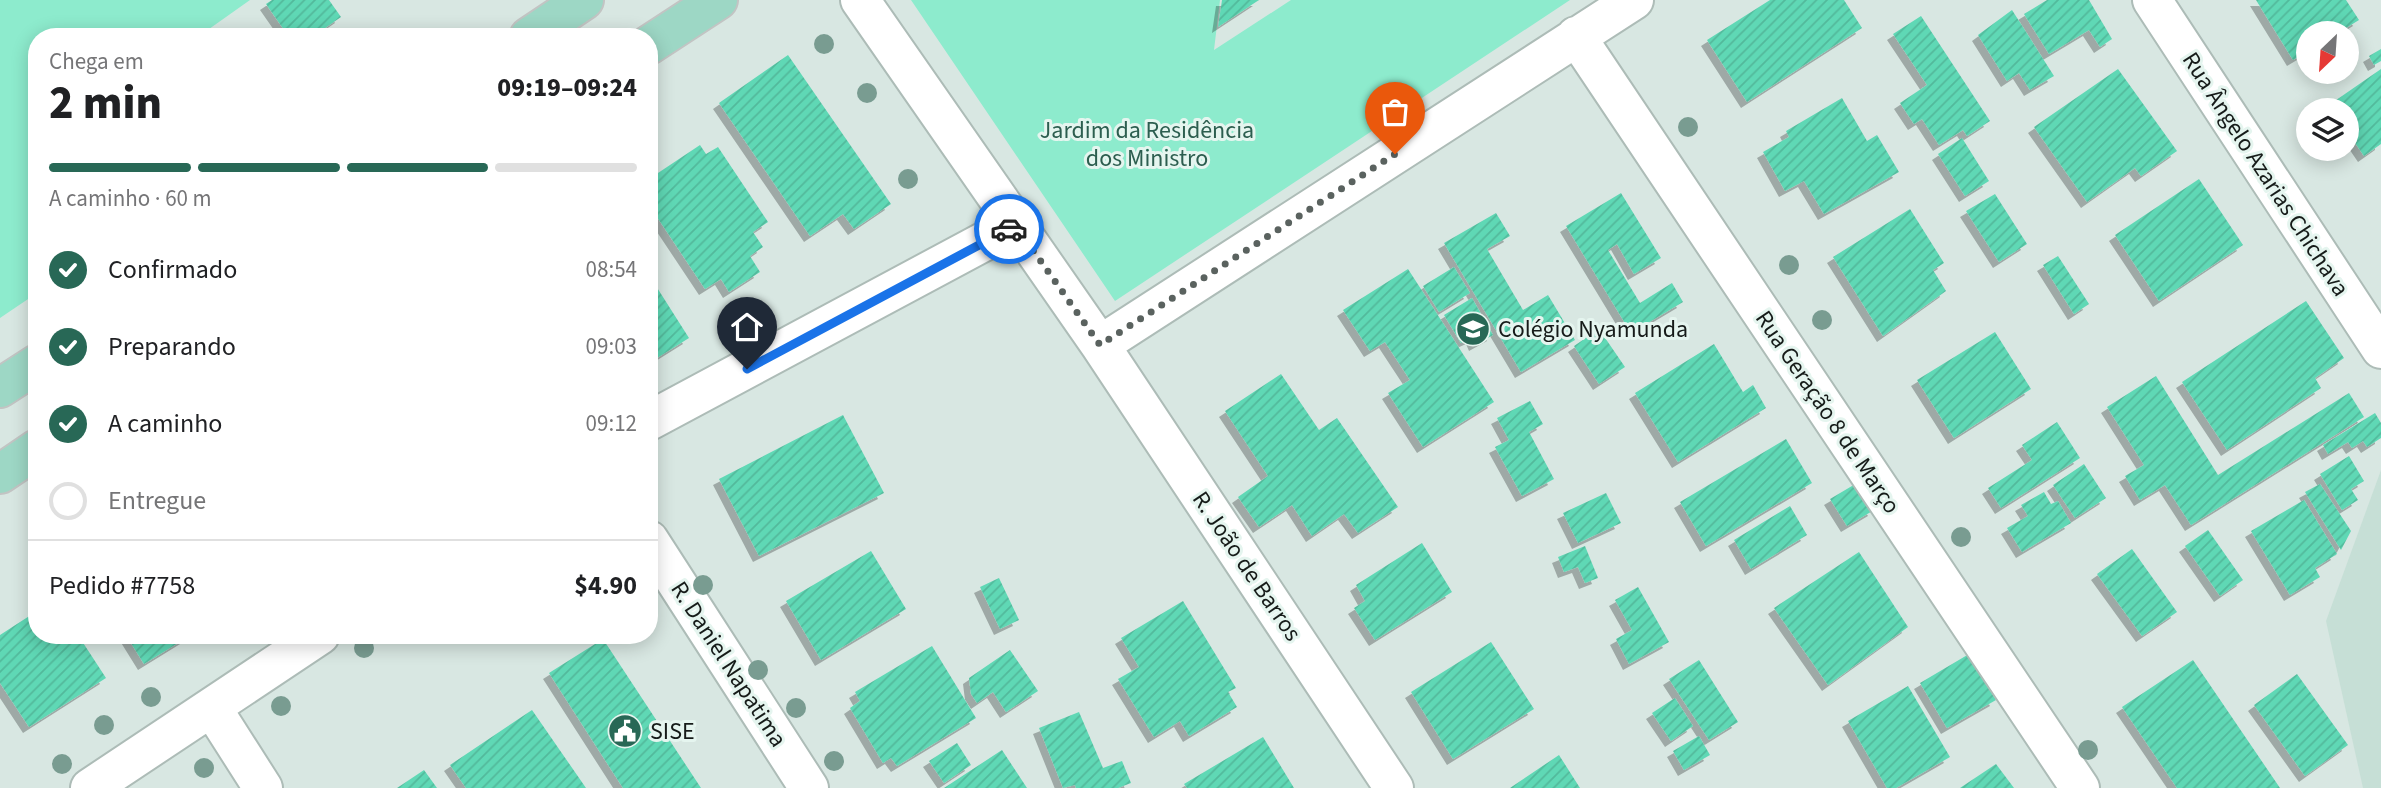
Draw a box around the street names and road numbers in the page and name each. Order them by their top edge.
street label: Rua Ângelo Azarias Chichava [2173,45,2358,303]
street label: Rua Geração 8 de Março [1746,304,1909,521]
street label: R. João de Barros [1183,484,1310,648]
street label: R. Daniel Napatima [662,574,795,754]

